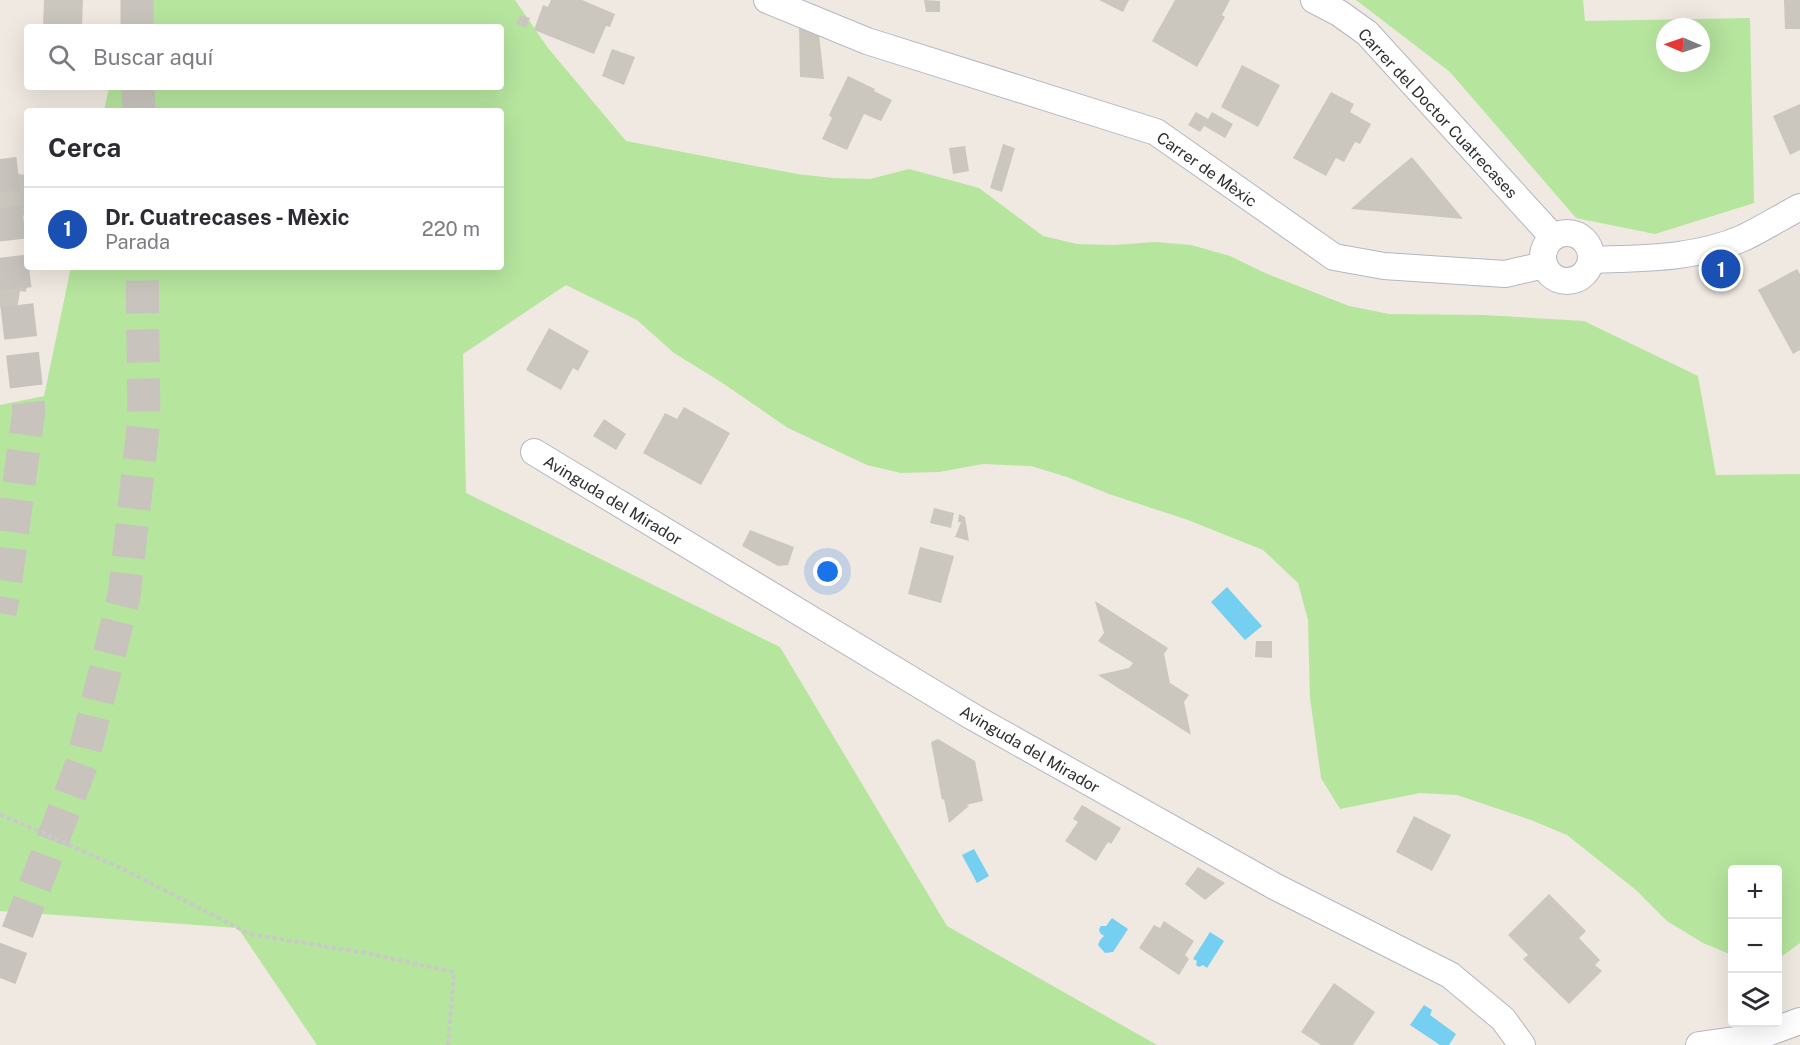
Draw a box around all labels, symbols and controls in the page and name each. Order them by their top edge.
north arrow [1656,18,1710,72]
search box [24,24,504,90]
street label: Carrer del Doctor Cuatrecases [1354,25,1521,202]
icon: search [45,41,78,74]
text: Buscar aquí [93,44,213,70]
street label: Carrer de Mèxic [1153,128,1260,211]
text: Cerca [48,132,121,163]
text: Dr. Cuatrecases - Mèxic [105,204,350,230]
text: 1 [63,217,72,241]
text: 220 m [422,217,480,241]
text: Parada [105,230,170,254]
pin: 1 [1702,246,1740,292]
street label: Avinguda del Mirador [540,452,685,549]
your location [813,557,842,586]
street label: Avinguda del Mirador [957,702,1103,797]
map controls [1728,865,1782,1027]
button: + [1728,865,1782,919]
button: − [1728,919,1782,973]
button: layers [1728,973,1782,1027]

